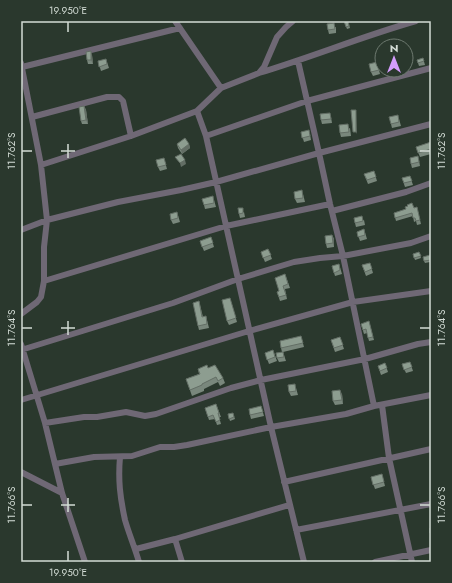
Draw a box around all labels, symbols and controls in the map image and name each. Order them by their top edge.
text: 19.950°E [49,3,87,18]
north arrow [374,38,414,78]
text: N [390,40,398,56]
text: 11.762°S [4,132,19,169]
text: 11.762°S [434,132,449,169]
text: 11.764°S [4,309,19,347]
text: 11.764°S [434,309,449,347]
text: 11.766°S [4,486,19,524]
text: 11.766°S [434,486,449,524]
text: 19.950°E [49,565,87,580]

